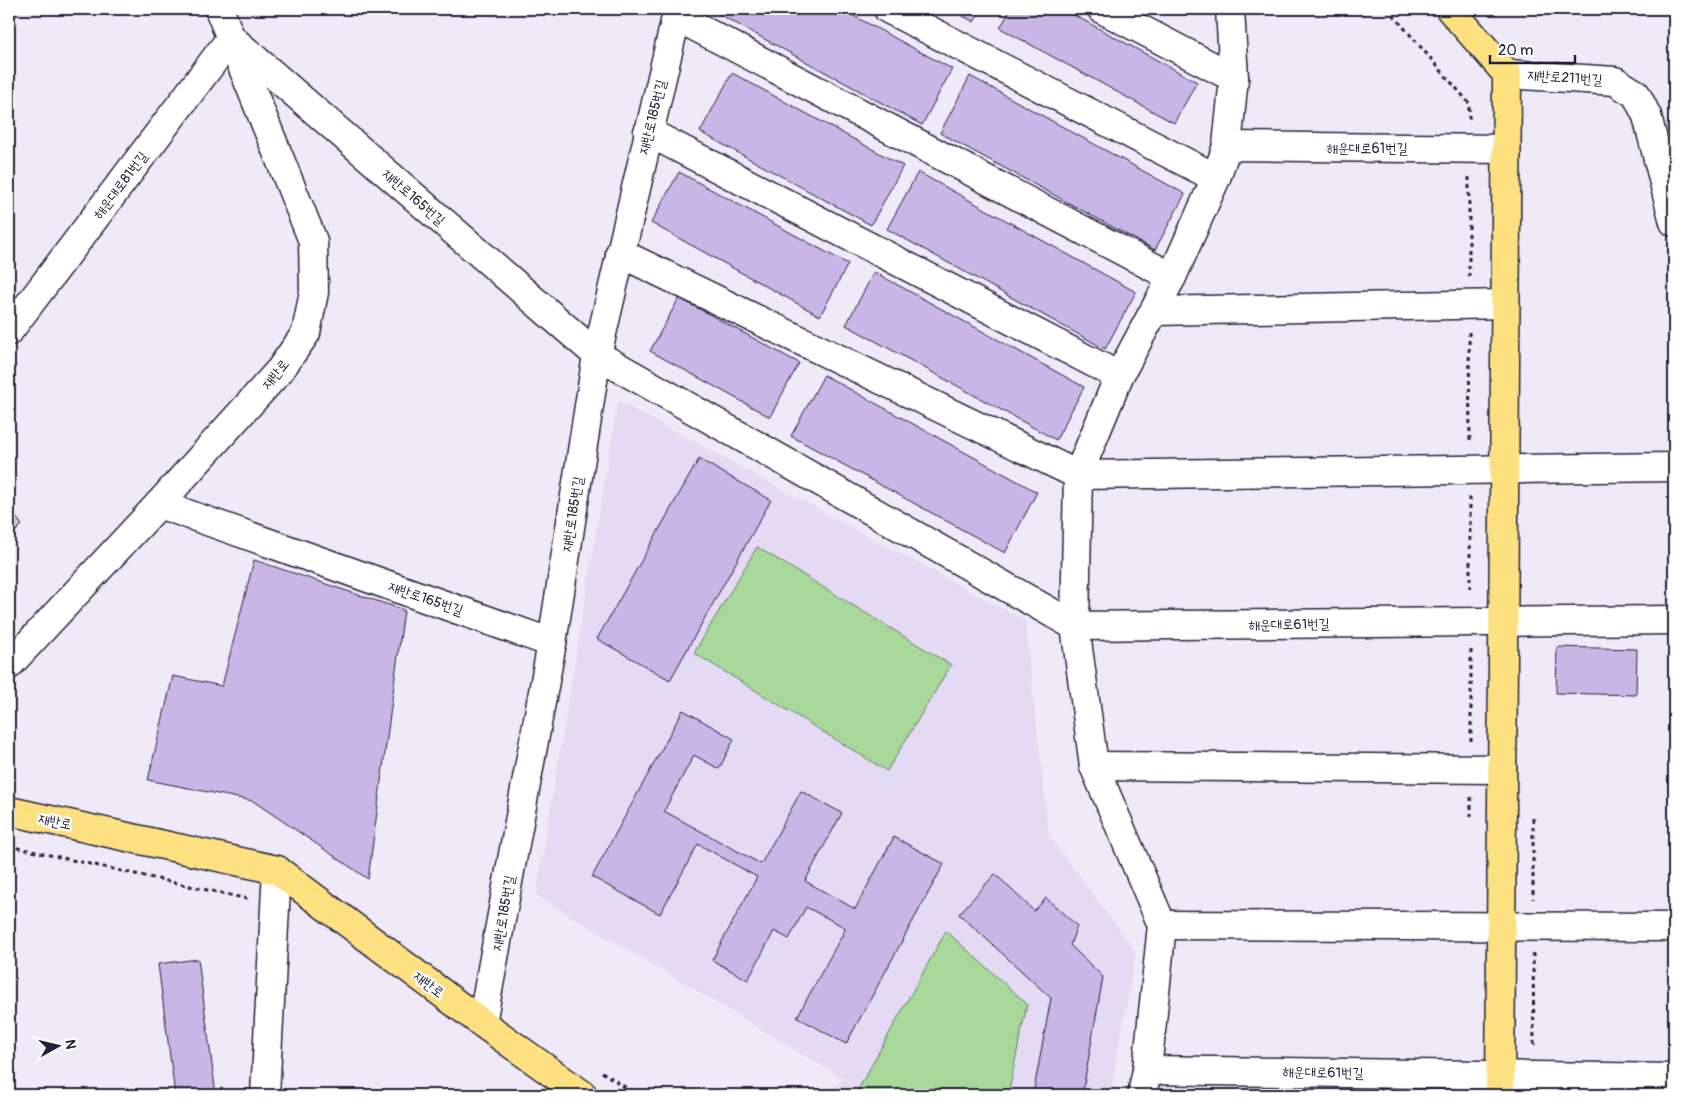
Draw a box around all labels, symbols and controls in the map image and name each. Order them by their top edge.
scale bar [1490,32,1576,64]
text: 20 m [1498,41,1533,60]
street label: 재반로211번길 [1527,66,1604,89]
street label: 재반로185번길 [635,77,670,156]
street label: 해운대로61번길 [1326,140,1408,157]
street label: 해운대로81번길 [90,148,152,222]
street label: 재반로165번길 [379,166,449,230]
street label: 재반로 [258,356,293,393]
street label: 재반로185번길 [558,474,587,553]
street label: 재반로165번길 [386,578,466,619]
street label: 해운대로61번길 [1248,615,1330,634]
street label: 재반로 [37,810,73,833]
street label: 재반로185번길 [488,873,519,952]
street label: 재반로 [410,967,447,1001]
north arrow [32,1022,82,1072]
text: N [61,1038,79,1050]
street label: 해운대로61번길 [1282,1063,1364,1082]

